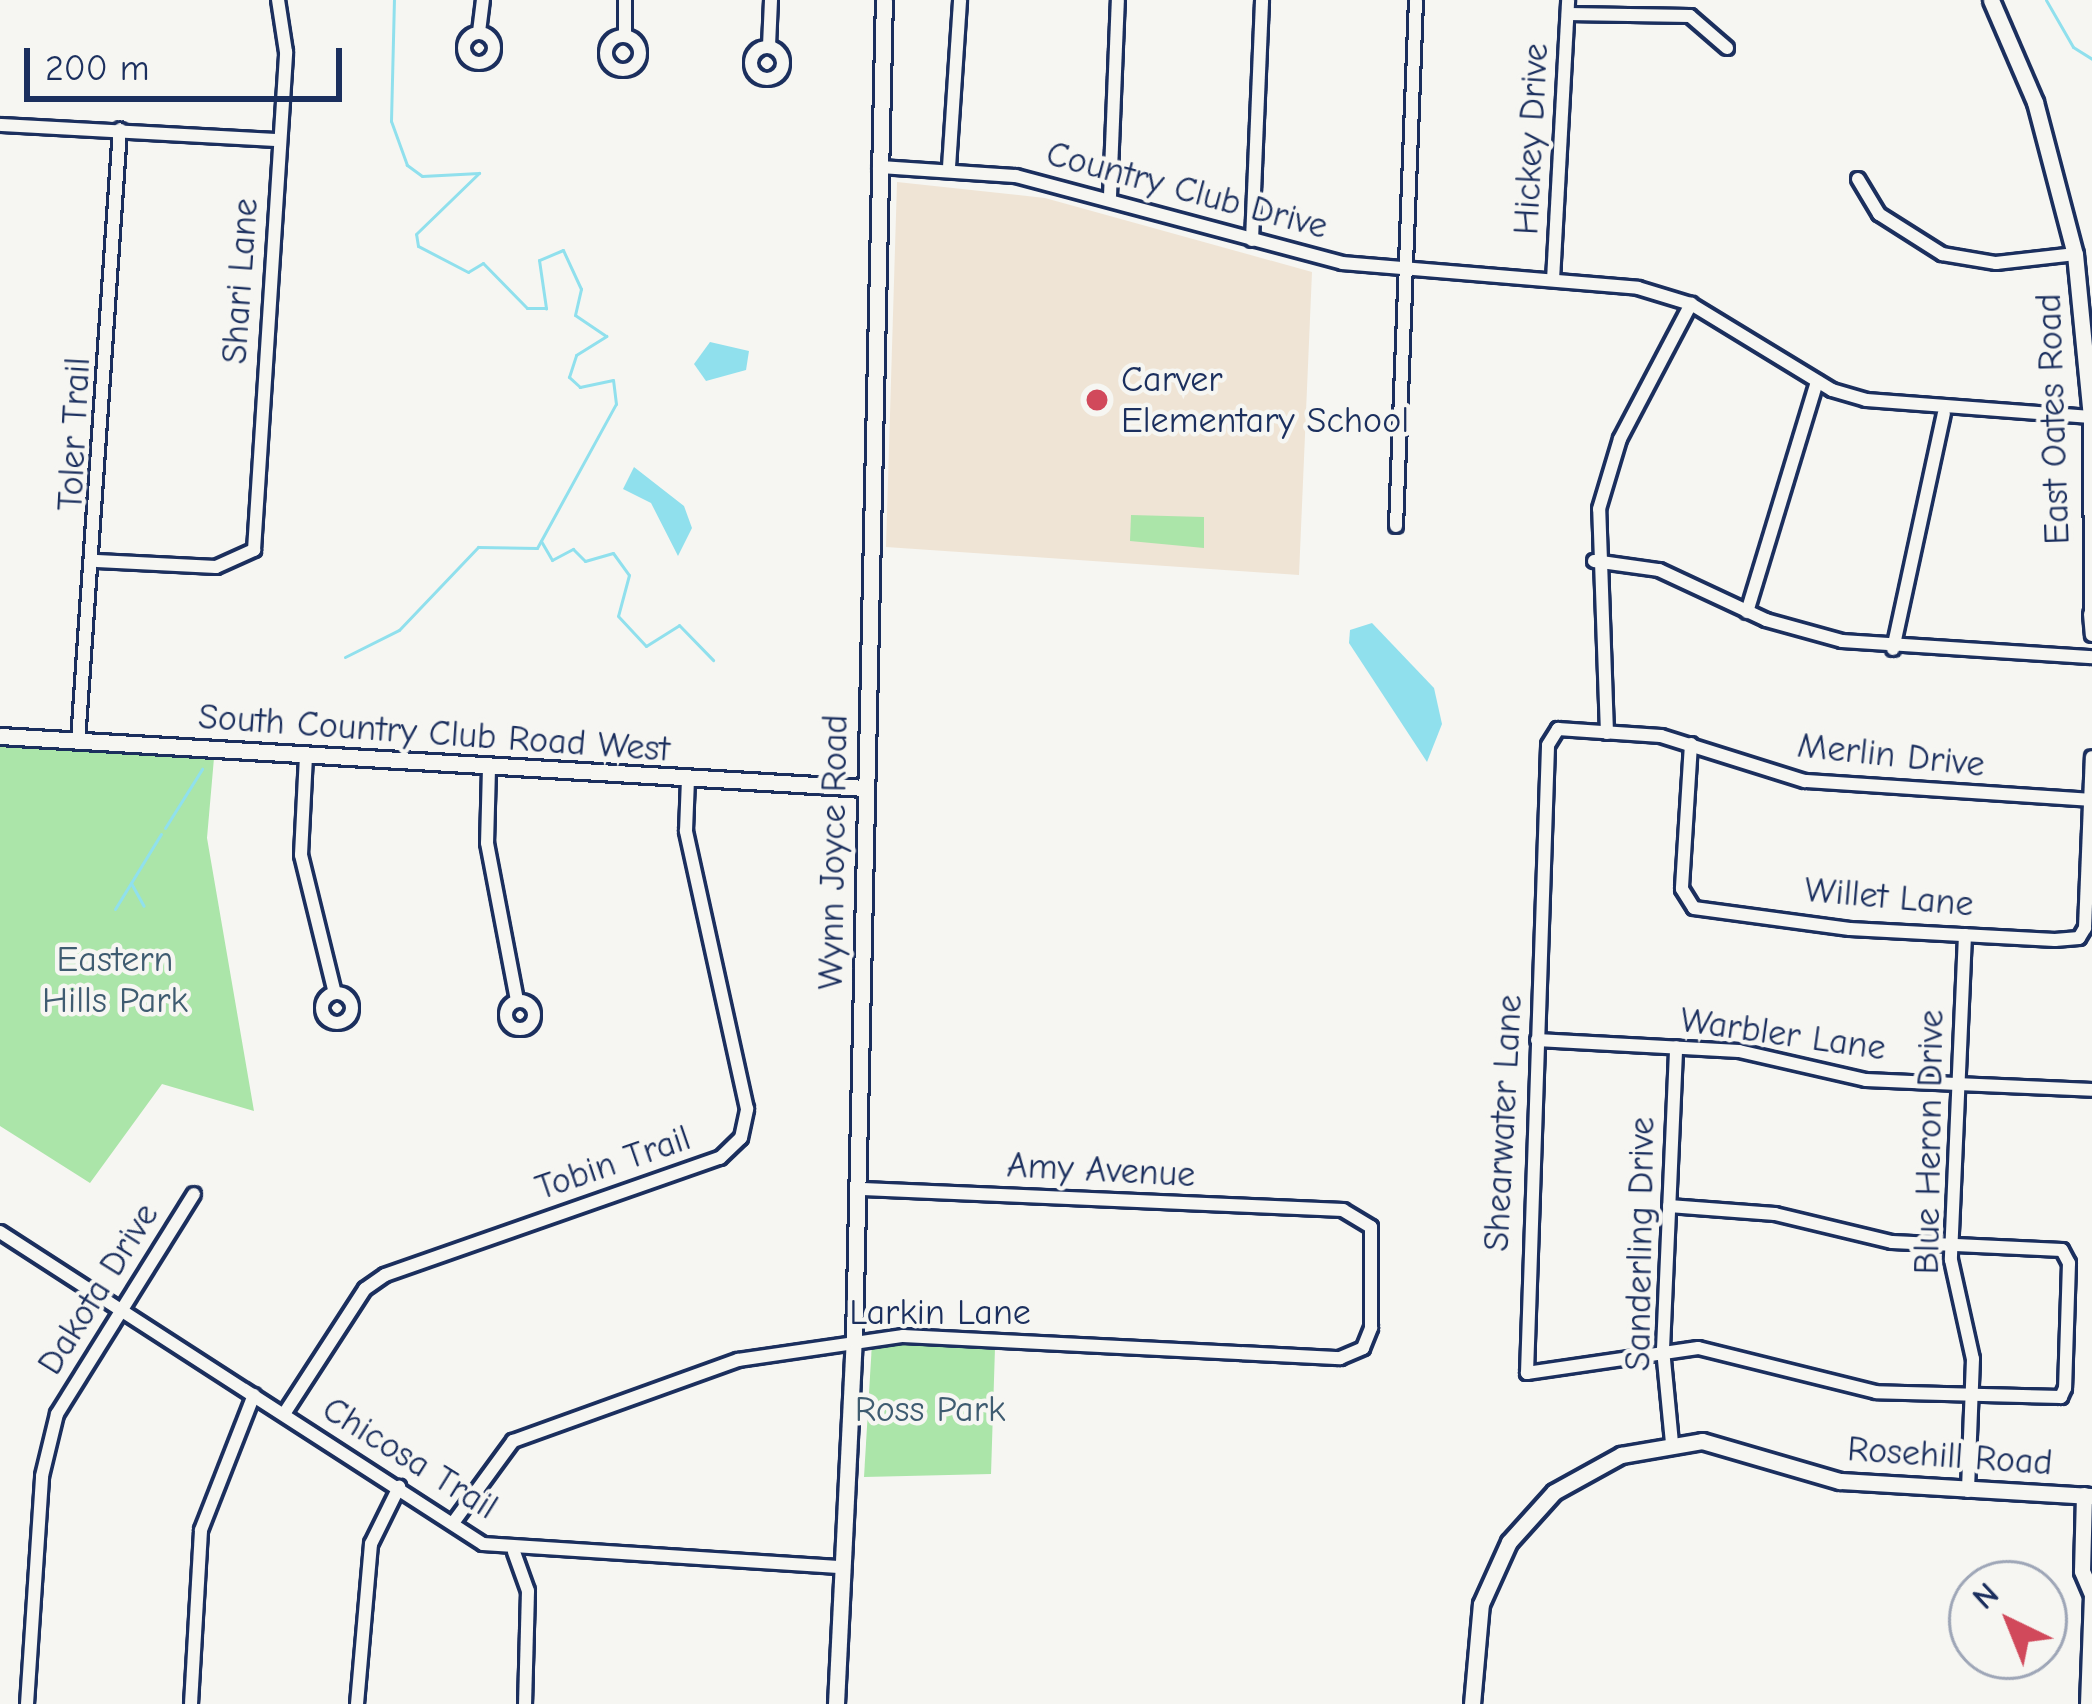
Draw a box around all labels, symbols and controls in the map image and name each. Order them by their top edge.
scale bar [30,24,348,98]
street label: Hickey Drive [1504,42,1558,236]
text: 200 m [45,48,149,89]
street label: Country Club Drive [1042,132,1332,248]
street label: Shari Lane [213,197,267,365]
street label: East Oates Road [2027,293,2079,545]
street label: Toler Trail [48,356,100,512]
place label: Carver Elementary School [1121,357,1409,442]
marker: Carver Elementary School [1084,387,1110,413]
street label: South Country Club Road West [197,695,671,771]
street label: Wynn Joyce Road [809,714,857,990]
street label: Merlin Drive [1795,724,1987,786]
street label: Willet Lane [1803,868,1975,926]
park label: Eastern Hills Park [42,937,188,1022]
street label: Shearwater Lane [1475,994,1531,1252]
street label: Warbler Lane [1677,998,1889,1070]
street label: Blue Heron Drive [1905,1009,1953,1275]
street label: Tobin Trail [530,1116,696,1210]
street label: Sanderling Drive [1616,1116,1664,1372]
street label: Amy Avenue [1006,1143,1196,1197]
street label: Dakota Drive [28,1195,168,1383]
street label: Larkin Lane [849,1291,1031,1335]
street label: Chicosa Trail [315,1387,505,1529]
park label: Ross Park [855,1388,1005,1432]
street label: Rosehill Road [1846,1427,2054,1485]
north arrow [1948,1560,2068,1680]
text: N [1965,1575,2006,1617]

